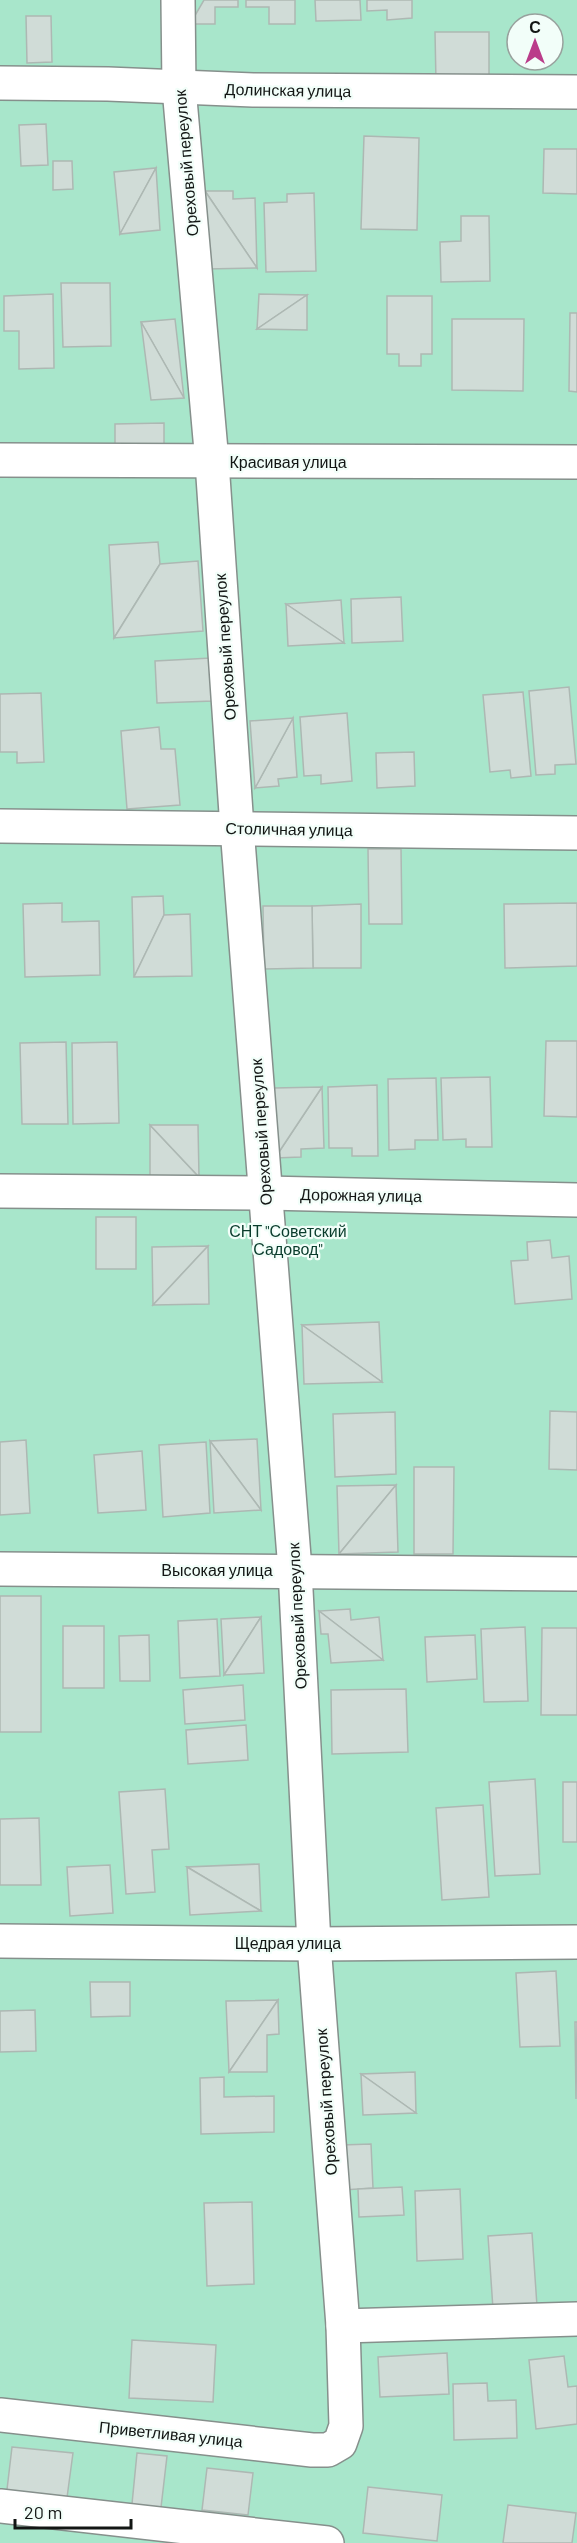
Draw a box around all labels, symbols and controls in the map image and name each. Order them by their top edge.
north arrow [505,12,565,72]
text: С [529,17,541,36]
street label: Долинская улица [224,79,352,100]
street label: Ореховый переулок [170,88,201,237]
street label: Красивая улица [229,452,347,471]
street label: Ореховый переулок [210,572,239,721]
street label: Столичная улица [225,818,353,839]
street label: Ореховый переулок [246,1057,275,1206]
street label: Дорожная улица [300,1184,422,1205]
park label: СНТ "Советский Садовод" [229,1221,347,1258]
street label: Ореховый переулок [283,1541,310,1690]
street label: Высокая улица [161,1560,273,1579]
street label: Щедрая улица [235,1933,341,1952]
street label: Ореховый переулок [311,2027,340,2176]
street label: Приветливая улица [98,2417,244,2451]
scale bar [15,2492,130,2530]
text: 20 m [24,2501,62,2523]

